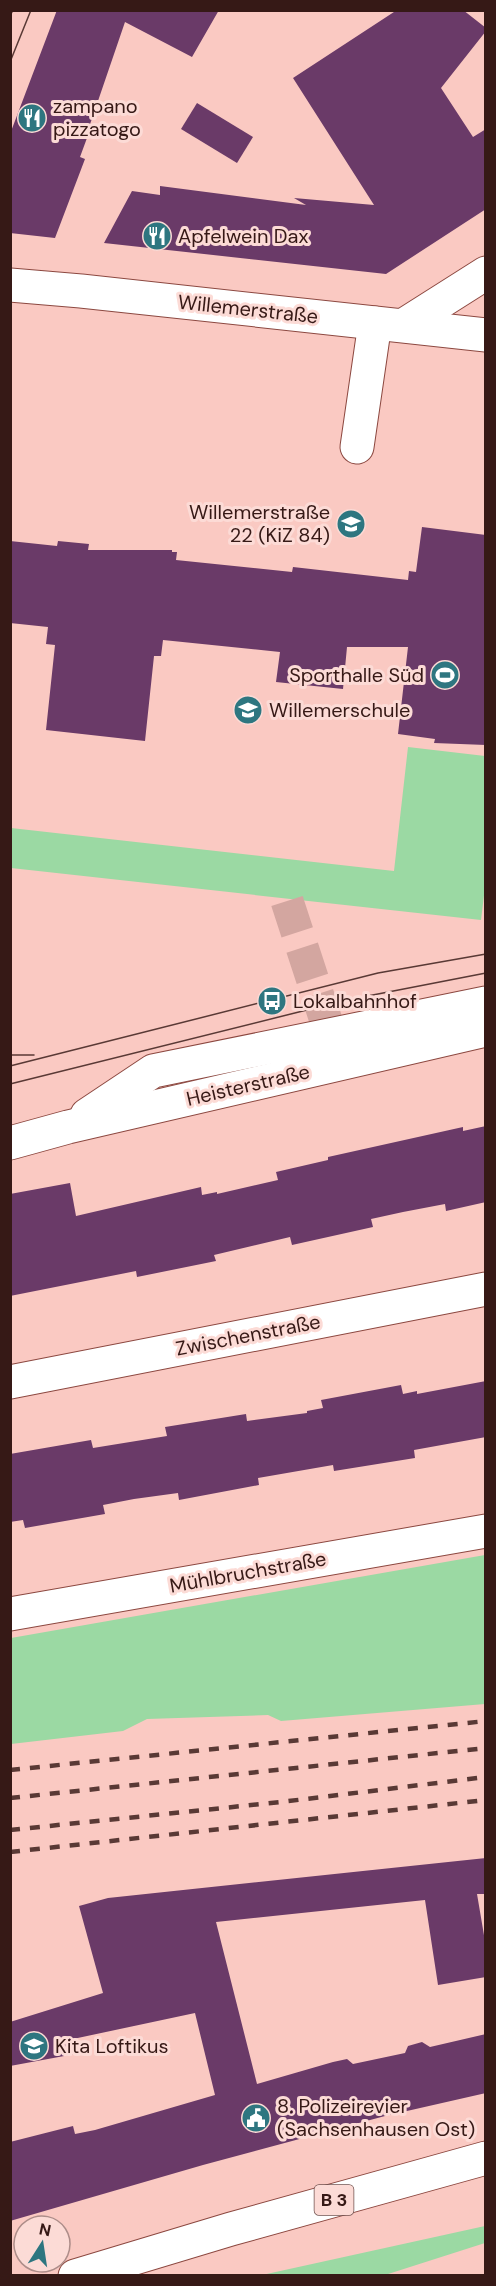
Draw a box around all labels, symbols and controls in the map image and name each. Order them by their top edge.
place label: zampano pizzatogo [53,93,141,142]
restaurant icon: zampano pizzatogo [16,102,48,134]
restaurant icon: Apfelwein Dax [141,220,173,252]
place label: Apfelwein Dax [178,223,308,249]
street label: Willemerstraße [177,289,319,329]
place label: Willemerstraße 22 (KiZ 84) [189,499,330,548]
school or university icon: Willemerstraße 22 (KiZ 84) [335,508,367,540]
sports icon: Sporthalle Süd [429,659,461,691]
place label: Sporthalle Süd [289,662,424,688]
school or university icon: Willemerschule [232,694,264,726]
place label: Willemerschule [269,697,410,723]
bus stop icon: Lokalbahnhof [256,985,288,1017]
place label: Lokalbahnhof [293,988,417,1014]
street label: Heisterstraße [184,1058,312,1112]
street label: Zwischenstraße [174,1308,322,1362]
street label: Mühlbruchstraße [168,1545,328,1599]
school or university icon: Kita Loftikus [18,2030,50,2062]
place label: Kita Loftikus [55,2033,169,2059]
place label: 8. Polizeirevier (Sachsenhausen Ost) [277,2093,475,2142]
public building icon: 8. Polizeirevier (Sachsenhausen Ost) [240,2102,272,2134]
road number: B 3 [314,2185,354,2215]
north arrow [12,2214,72,2274]
text: N [37,2218,53,2241]

